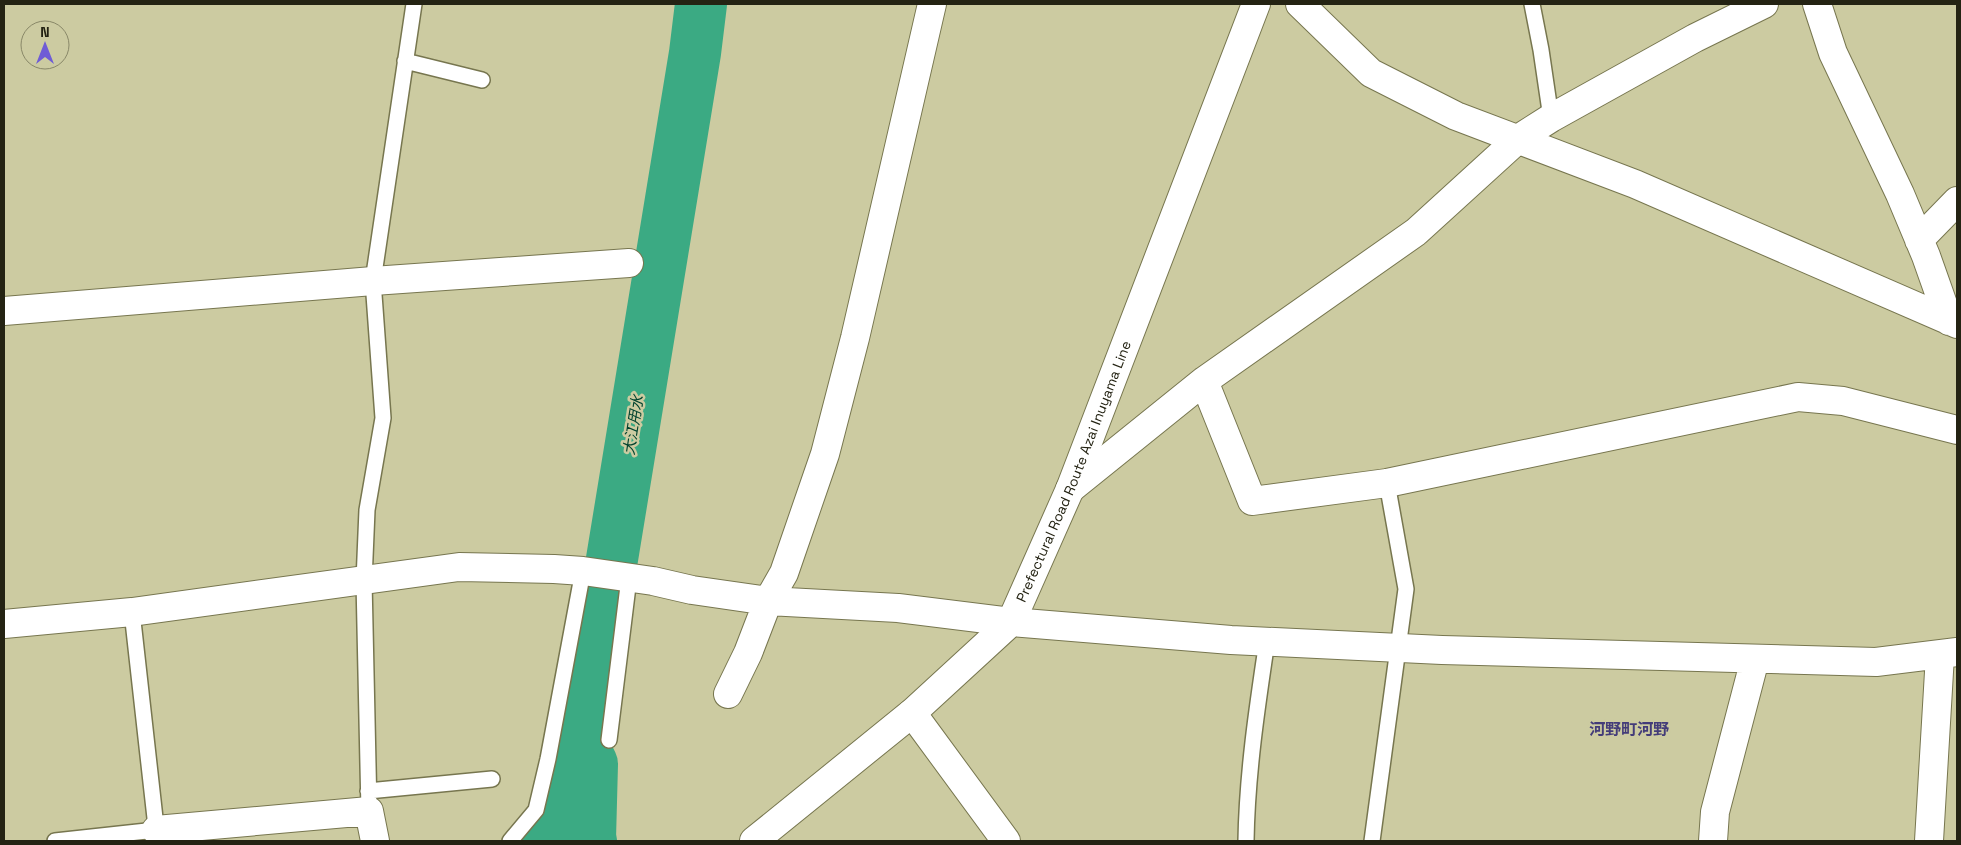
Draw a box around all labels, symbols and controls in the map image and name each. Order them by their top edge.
north arrow [20,20,70,70]
text: N [40,23,50,41]
street label: Prefectural Road Route Azai Inuyama Line [1012,338,1135,605]
water label: 大江用水 [619,392,647,456]
district label: 河野町河野 [1589,719,1669,740]

